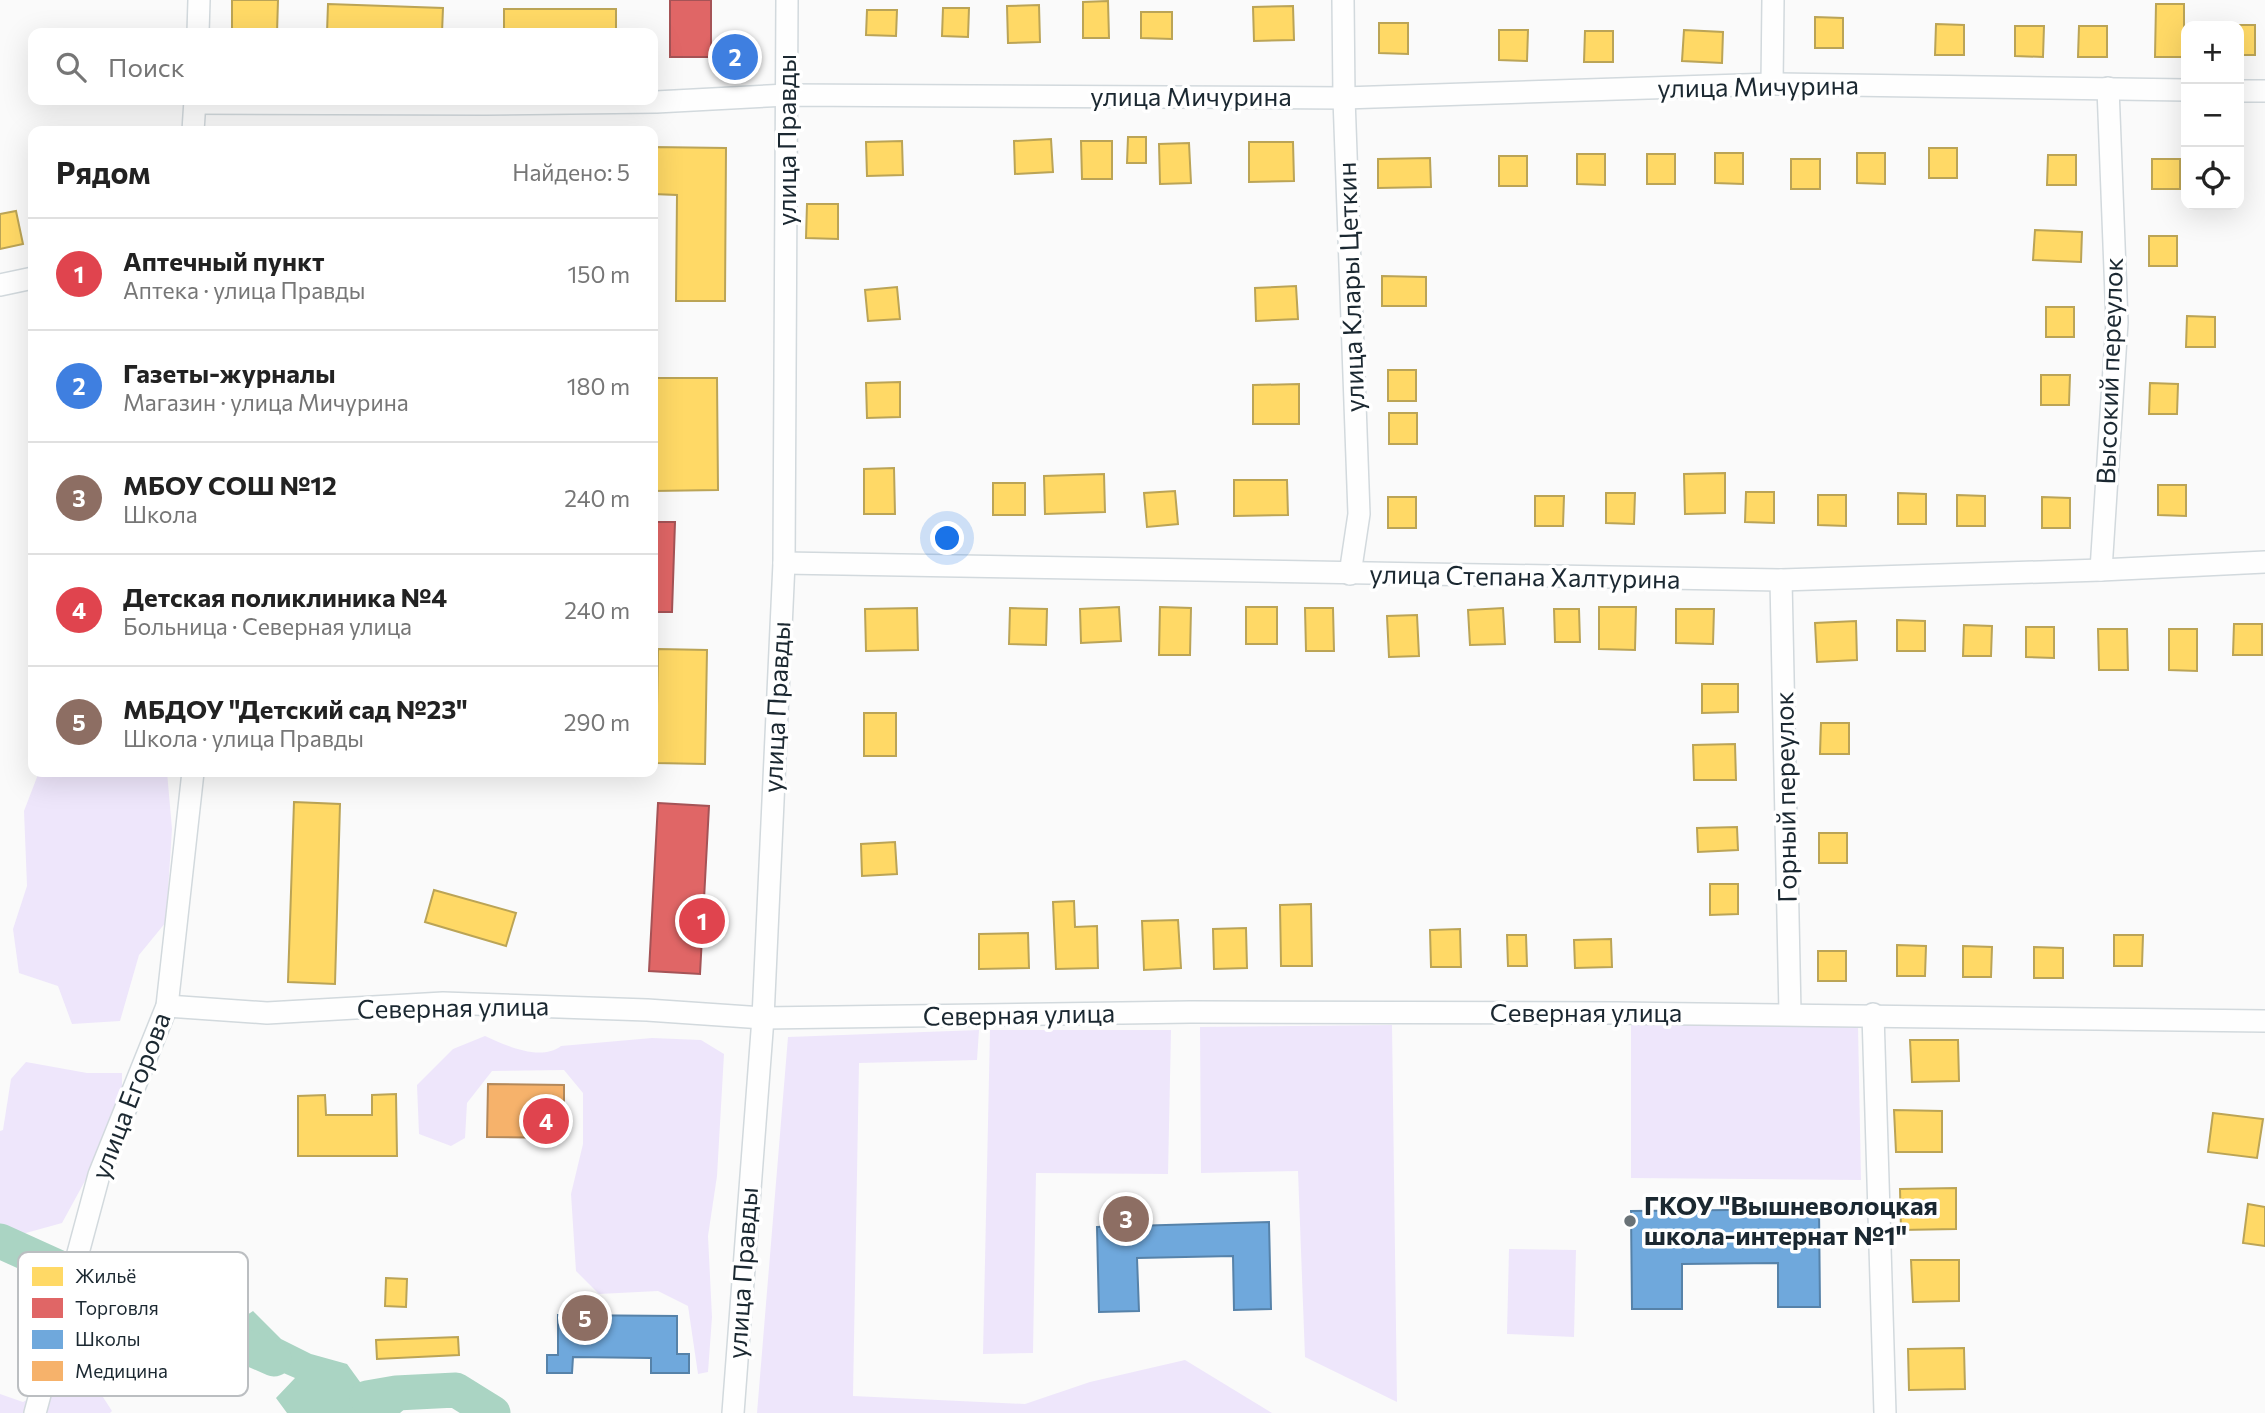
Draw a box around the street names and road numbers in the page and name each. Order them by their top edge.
street label: улица Правды [770,54,801,226]
street label: улица Мичурина [1657,68,1859,103]
street label: улица Мичурина [1090,80,1292,111]
street label: улица Клары Цеткин [1330,161,1369,413]
street label: Высокий переулок [2089,257,2128,485]
street label: улица Степана Халтурина [1369,557,1681,594]
street label: улица Правды [756,620,795,794]
street label: Горный переулок [1767,691,1802,903]
street label: Северная улица [357,989,549,1024]
street label: Северная улица [923,996,1115,1031]
street label: Северная улица [1490,996,1682,1027]
street label: улица Егорова [84,1008,176,1183]
street label: улица Правды [720,1186,763,1360]

